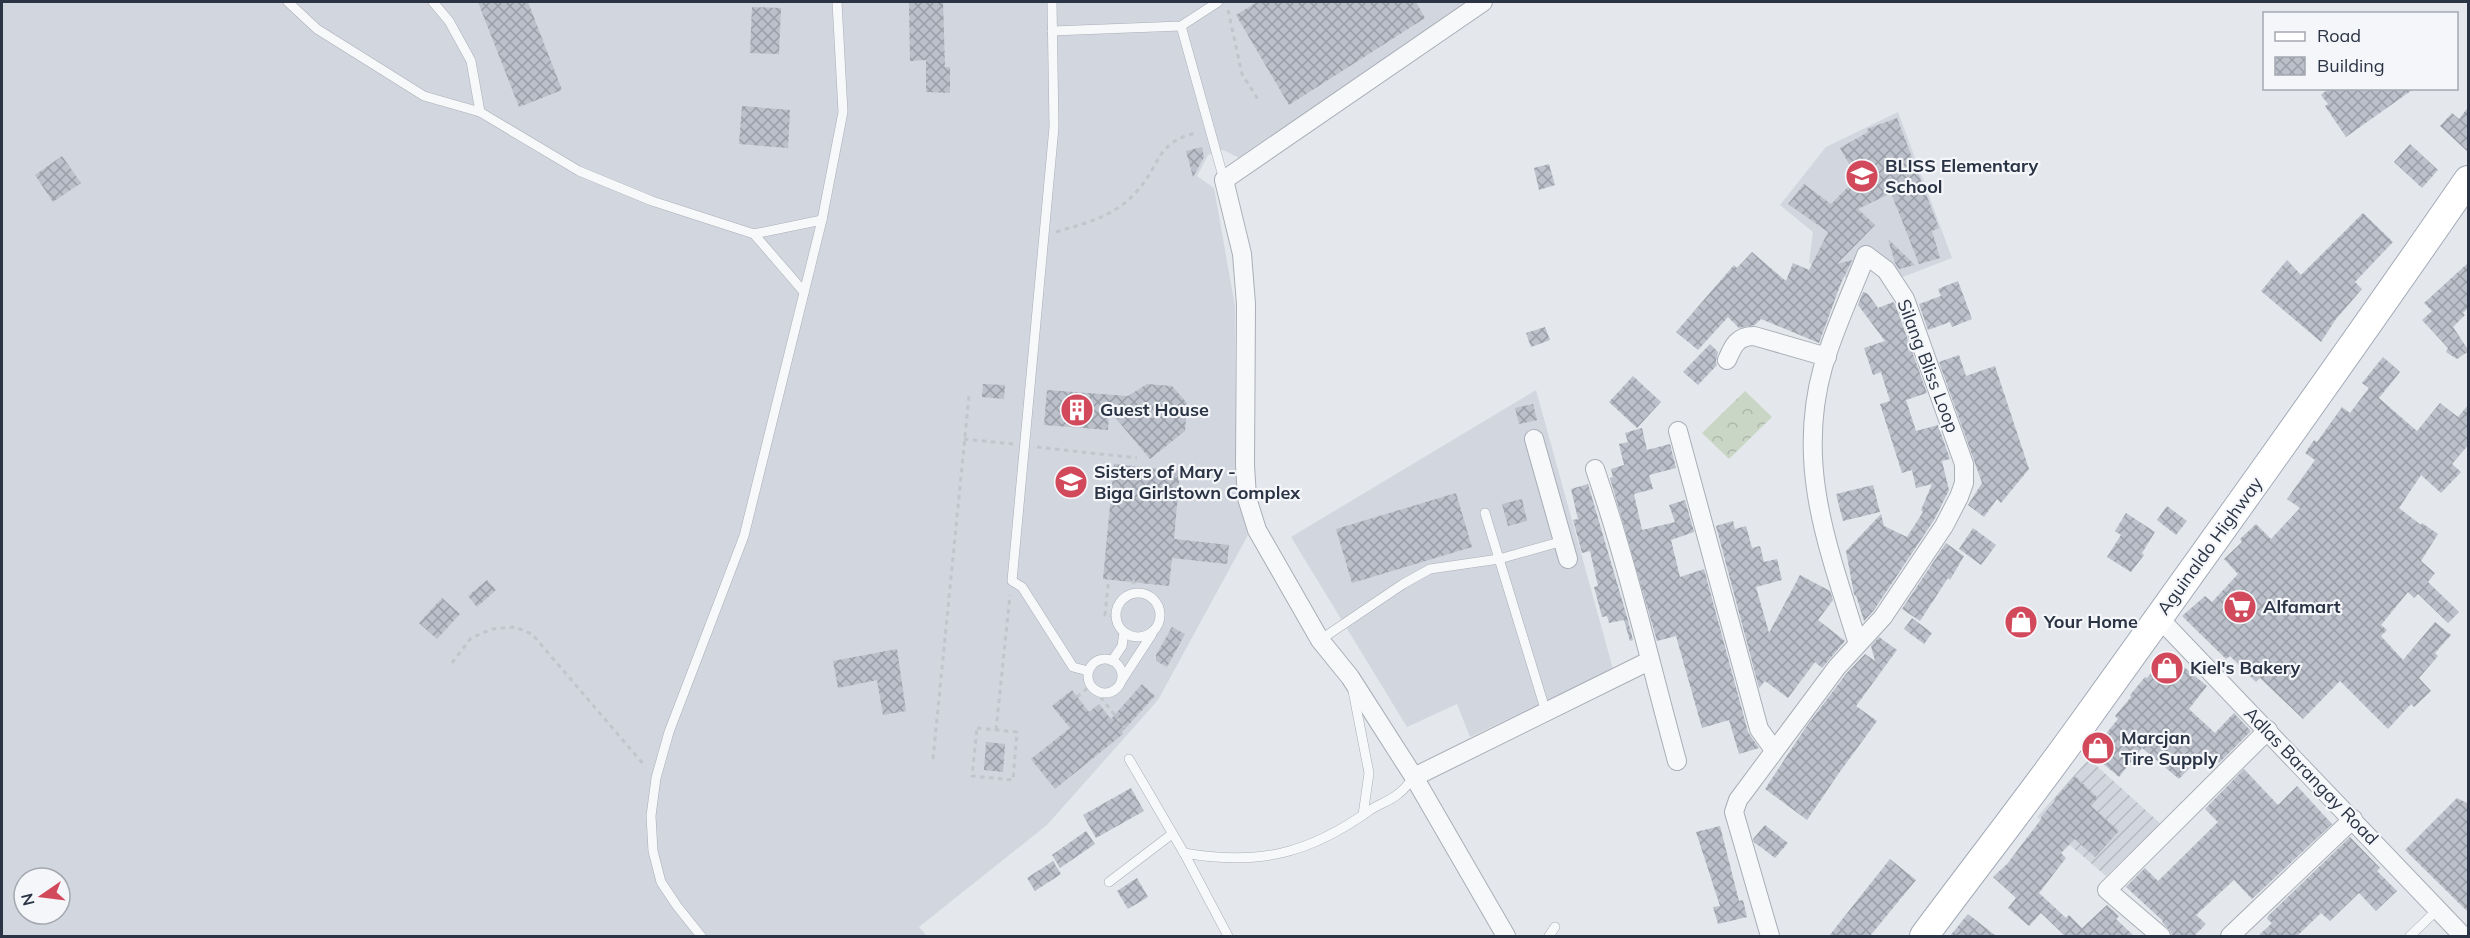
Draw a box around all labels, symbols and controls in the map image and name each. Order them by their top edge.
legend [2263,12,2458,90]
text: Road [2317,24,2361,47]
text: Building [2317,54,2385,77]
place label: BLISS Elementary School [1885,154,2039,198]
school or university icon: BLISS Elementary School [1844,158,1880,194]
street label: Silang Bliss Loop [1892,296,1964,436]
building icon: Guest House [1059,392,1095,428]
place label: Guest House [1100,398,1209,421]
place label: Sisters of Mary - Biga Girlstown Complex [1094,460,1301,504]
school or university icon: Sisters of Mary - Biga Girlstown Complex [1053,464,1089,500]
street label: Aguinaldo Highway [2152,472,2268,619]
supermarket icon: Alfamart [2222,589,2258,625]
place label: Alfamart [2263,595,2341,618]
shop icon: Your Home [2003,604,2039,640]
place label: Your Home [2043,610,2138,633]
shop icon: Kiel's Bakery [2149,650,2185,686]
place label: Kiel's Bakery [2190,656,2300,679]
street label: Adlas Barangay Road [2239,702,2383,850]
place label: Marcjan Tire Supply [2121,726,2218,770]
shop icon: Marcjan Tire Supply [2080,730,2116,766]
north arrow [12,866,72,926]
text: N [16,891,39,908]

